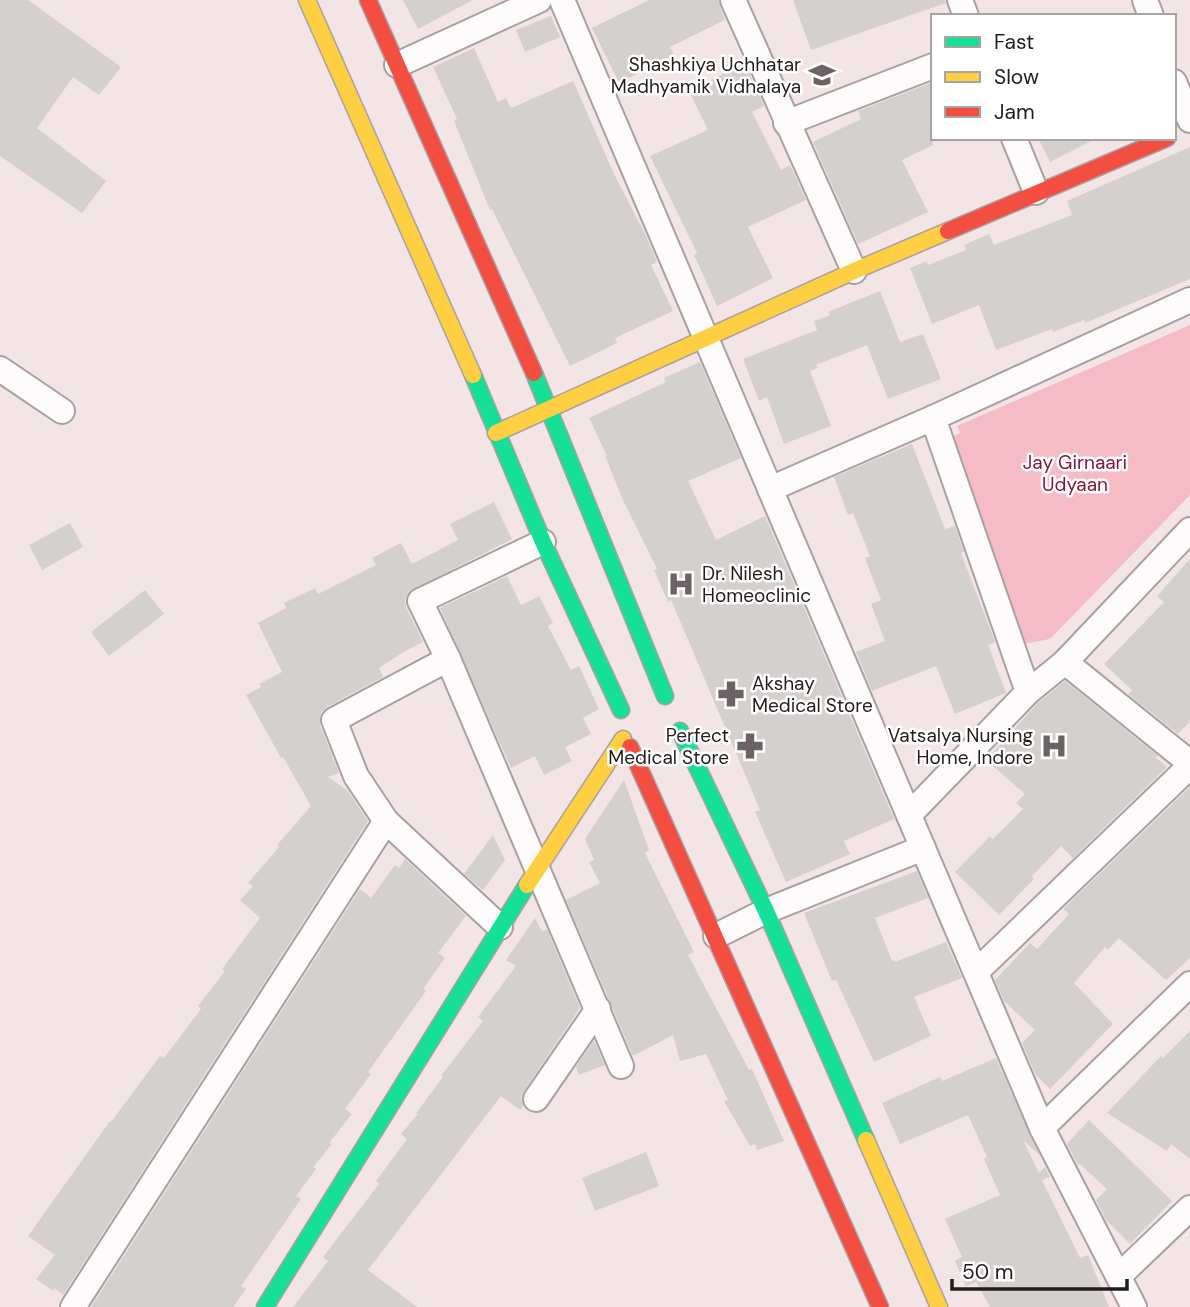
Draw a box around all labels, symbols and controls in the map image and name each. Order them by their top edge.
legend [931,14,1176,140]
text: Fast [994,28,1034,56]
place label: Shashkiya Uchhatar Madhyamik Vidhalaya [611,52,801,99]
school or university icon: Shashkiya Uchhatar Madhyamik Vidhalaya [807,60,837,90]
text: Slow [994,63,1039,91]
text: Jam [994,98,1035,126]
park label: Jay Girnaari Udyaan [1023,450,1127,497]
place label: Dr. Nilesh Homeoclinic [702,561,811,608]
hospital icon: Dr. Nilesh Homeoclinic [666,569,696,599]
place label: Akshay Medical Store [752,671,873,718]
pharmacy icon: Akshay Medical Store [716,679,746,709]
place label: Perfect Medical Store [608,723,729,770]
place label: Vatsalya Nursing Home, Indore [888,723,1033,770]
pharmacy icon: Perfect Medical Store [735,731,765,761]
hospital icon: Vatsalya Nursing Home, Indore [1039,731,1069,761]
scale bar [952,1248,1127,1292]
text: 50 m [962,1258,1013,1286]

